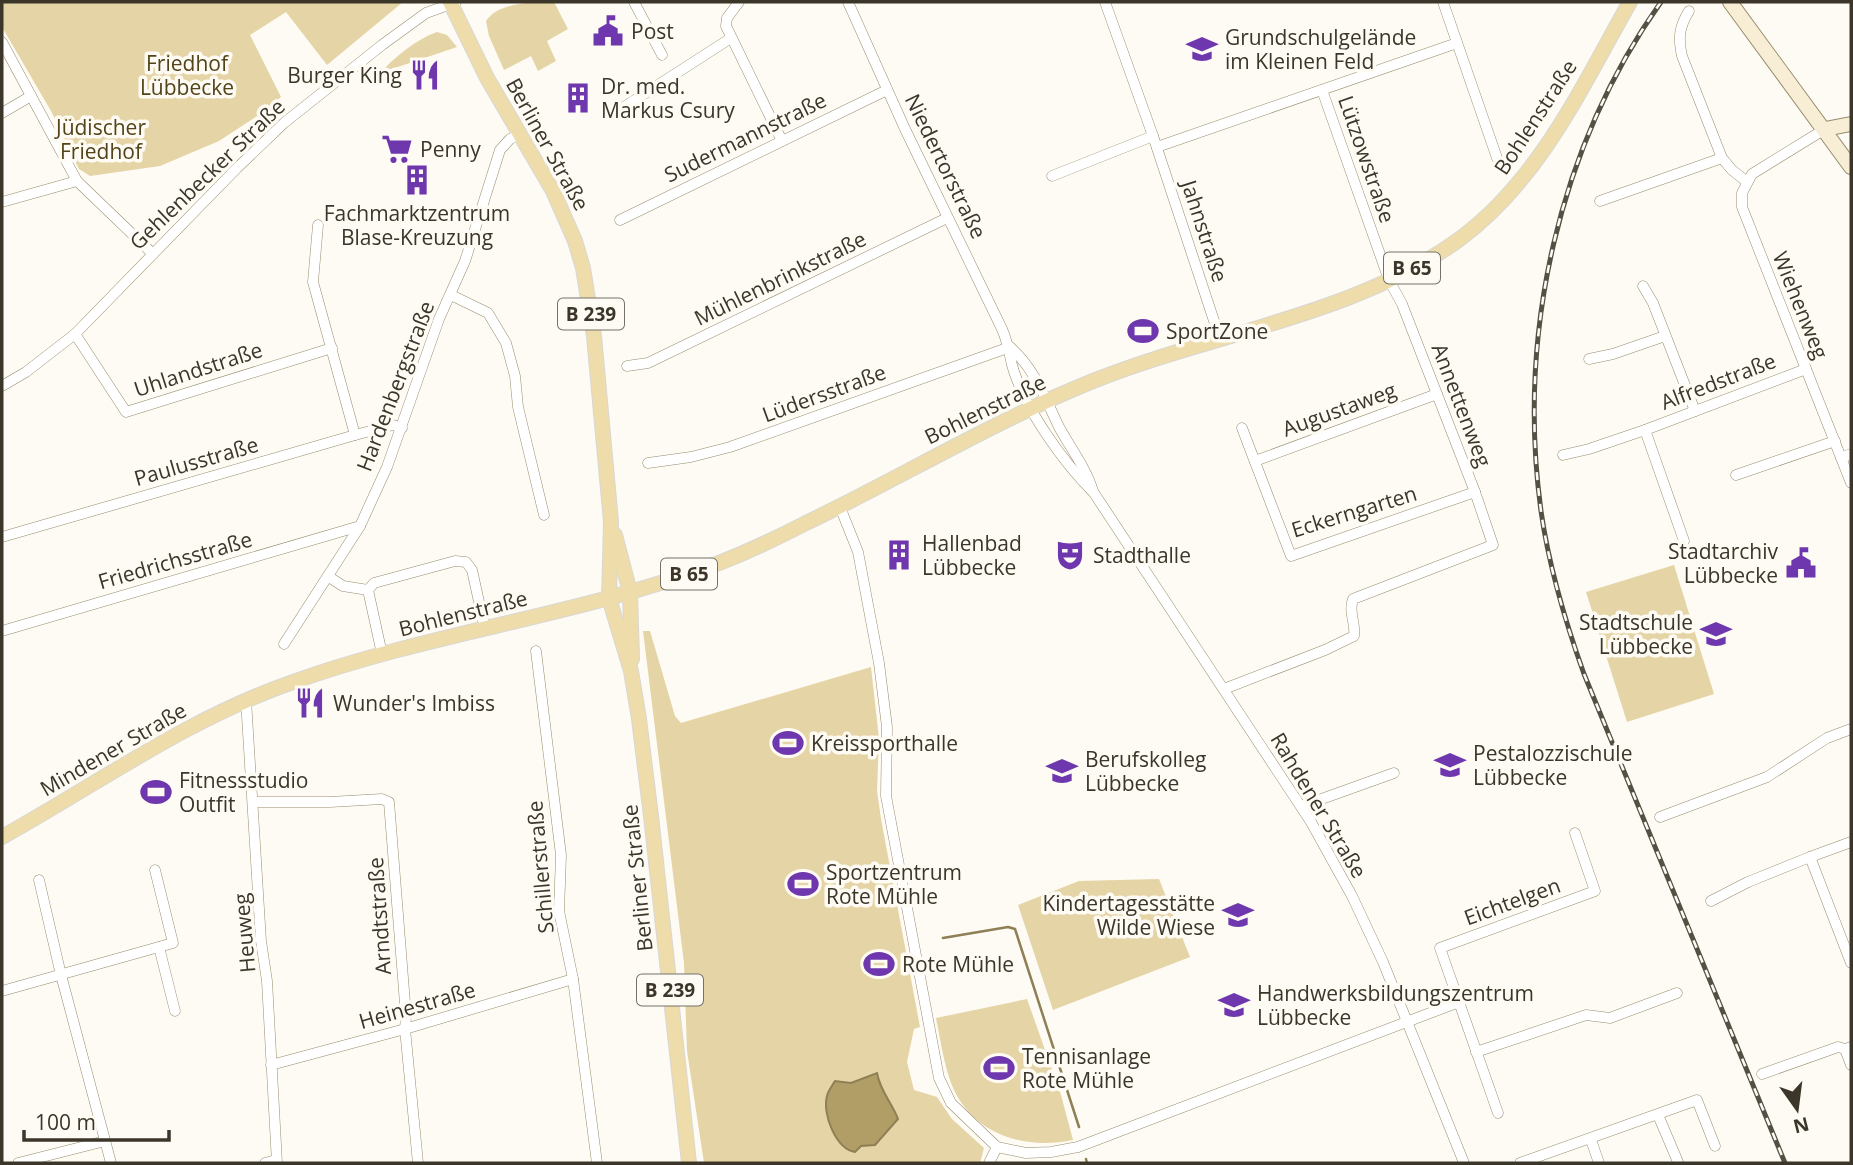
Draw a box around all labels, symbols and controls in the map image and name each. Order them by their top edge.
public building icon: Post [591,14,625,48]
place label: Post [631,17,674,45]
place label: Grundschulgelände im Kleinen Feld [1225,23,1416,75]
school or university icon: Grundschulgelände im Kleinen Feld [1185,32,1219,66]
park label: Friedhof Lübbecke [140,49,234,101]
street label: Bohlenstraße [1487,54,1583,180]
restaurant icon: Burger King [408,58,442,92]
place label: Burger King [287,61,402,89]
place label: Dr. med. Markus Csury [601,72,735,124]
street label: Berliner Straße [500,73,596,215]
building icon: Dr. med. Markus Csury [561,81,595,115]
street label: Sudermannstraße [659,86,831,188]
street label: Niedertorstraße [899,89,993,243]
street label: Lützowstraße [1332,92,1402,226]
street label: Gehlenbecker Straße [123,93,291,255]
park label: Jüdischer Friedhof [54,113,146,165]
supermarket icon: Penny [380,132,414,166]
place label: Penny [420,135,481,163]
building icon: Fachmarktzentrum Blase-Kreuzung [400,163,434,197]
street label: Jahnstraße [1175,175,1235,286]
place label: Fachmarktzentrum Blase-Kreuzung [324,199,510,251]
street label: Mühlenbrinkstraße [689,224,871,332]
street label: Wiehenweg [1767,247,1835,363]
road number: B 65 [1384,252,1440,284]
street label: Hardenbergstraße [350,297,440,475]
road number: B 239 [558,298,624,330]
sports icon: SportZone [1126,314,1160,348]
place label: SportZone [1166,317,1268,345]
street label: Uhlandstraße [130,335,266,403]
street label: Annettenweg [1426,339,1498,471]
street label: Alfredstraße [1656,346,1780,416]
street label: Lüdersstraße [758,358,890,428]
street label: Bohlenstraße [920,368,1050,450]
street label: Augustaweg [1278,375,1400,443]
street label: Paulusstraße [131,430,261,492]
street label: Eckerngarten [1288,479,1420,543]
street label: Friedrichsstraße [95,525,255,595]
place label: Hallenbad Lübbecke [922,529,1022,581]
place label: Stadtarchiv Lübbecke [1668,537,1779,589]
building icon: Hallenbad Lübbecke [882,538,916,572]
theatre icon: Stadthalle [1053,538,1087,572]
place label: Stadthalle [1093,541,1191,569]
public building icon: Stadtarchiv Lübbecke [1784,546,1818,580]
road number: B 65 [661,558,717,590]
street label: Bohlenstraße [396,583,530,643]
place label: Stadtschule Lübbecke [1579,608,1693,660]
school or university icon: Stadtschule Lübbecke [1699,617,1733,651]
restaurant icon: Wunder's Imbiss [293,686,327,720]
place label: Wunder's Imbiss [333,689,495,717]
street label: Mindener Straße [35,696,191,802]
sports icon: Kreissporthalle [771,726,805,760]
street label: Rahdener Straße [1265,727,1373,883]
place label: Kreissporthalle [811,729,958,757]
place label: Pestalozzischule Lübbecke [1473,739,1632,791]
place label: Berufskolleg Lübbecke [1085,745,1206,797]
school or university icon: Pestalozzischule Lübbecke [1433,748,1467,782]
school or university icon: Berufskolleg Lübbecke [1045,754,1079,788]
place label: Fitnessstudio Outfit [179,766,308,818]
sports icon: Fitnessstudio Outfit [139,775,173,809]
street label: Schillerstraße [520,799,560,935]
street label: Berliner Straße [615,803,659,953]
street label: Arndtstraße [361,856,397,976]
place label: Sportzentrum Rote Mühle [826,858,962,910]
sports icon: Sportzentrum Rote Mühle [786,867,820,901]
street label: Eichtelgen [1460,871,1564,931]
place label: Kindertagesstätte Wilde Wiese [1042,889,1215,941]
street label: Heuweg [227,892,261,974]
school or university icon: Kindertagesstätte Wilde Wiese [1221,898,1255,932]
sports icon: Rote Mühle [862,947,896,981]
place label: Rote Mühle [902,950,1014,978]
road number: B 239 [637,974,703,1006]
street label: Heinestraße [356,975,478,1035]
place label: Handwerksbildungszentrum Lübbecke [1257,979,1534,1031]
school or university icon: Handwerksbildungszentrum Lübbecke [1217,988,1251,1022]
place label: Tennisanlage Rote Mühle [1022,1042,1151,1094]
sports icon: Tennisanlage Rote Mühle [982,1051,1016,1085]
north arrow [1762,1074,1832,1144]
scale bar [24,1098,170,1142]
text: 100 m [35,1108,96,1136]
text: N [1790,1111,1812,1140]

